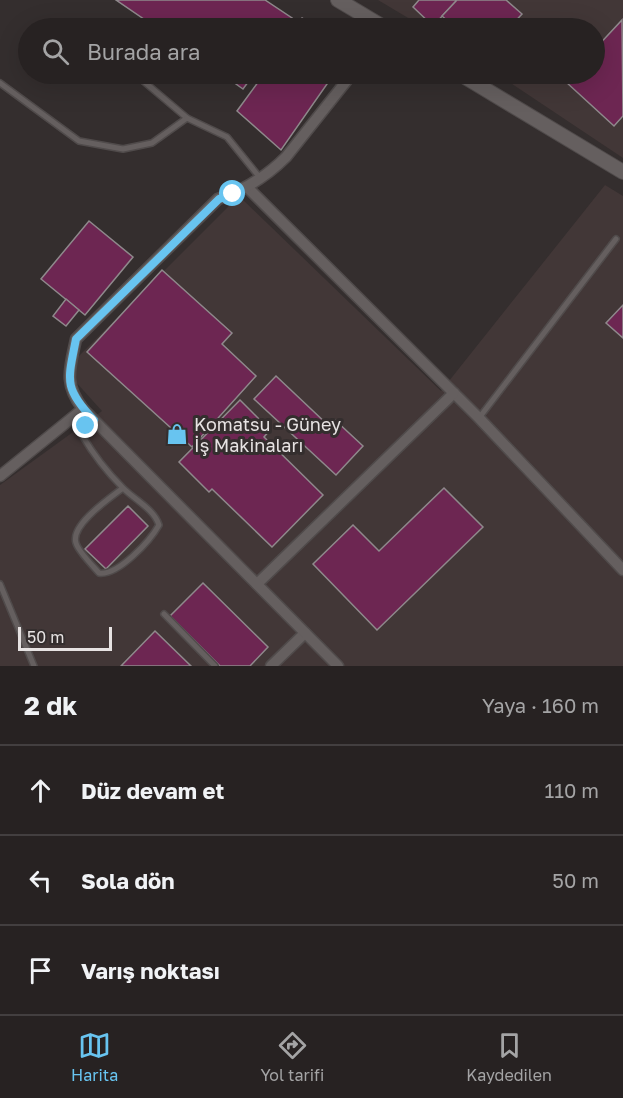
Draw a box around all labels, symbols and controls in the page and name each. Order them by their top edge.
search box [18,18,605,84]
icon: search [39,35,72,68]
text: Burada ara [87,38,201,65]
route start [219,180,245,206]
route end [72,412,98,438]
place label: Komatsu - Güney İş Makinaları [194,413,341,456]
shop icon: Komatsu - Güney İş Makinaları [165,422,189,446]
scale bar [18,624,112,652]
text: 50 m [27,627,64,647]
text: 2 dk [24,690,77,721]
text: Yaya · 160 m [482,693,599,717]
icon: ahead [24,774,57,807]
text: Düz devam et [81,777,224,804]
text: 110 m [545,778,599,802]
icon: left [24,864,57,897]
text: Sola dön [81,867,175,894]
text: 50 m [552,868,599,892]
icon: arrive [24,954,57,987]
text: Varış noktası [81,957,220,984]
tab: Harita [71,1029,118,1085]
tab: Yol tarifi [260,1029,324,1085]
tab: Kaydedilen [466,1029,552,1085]

